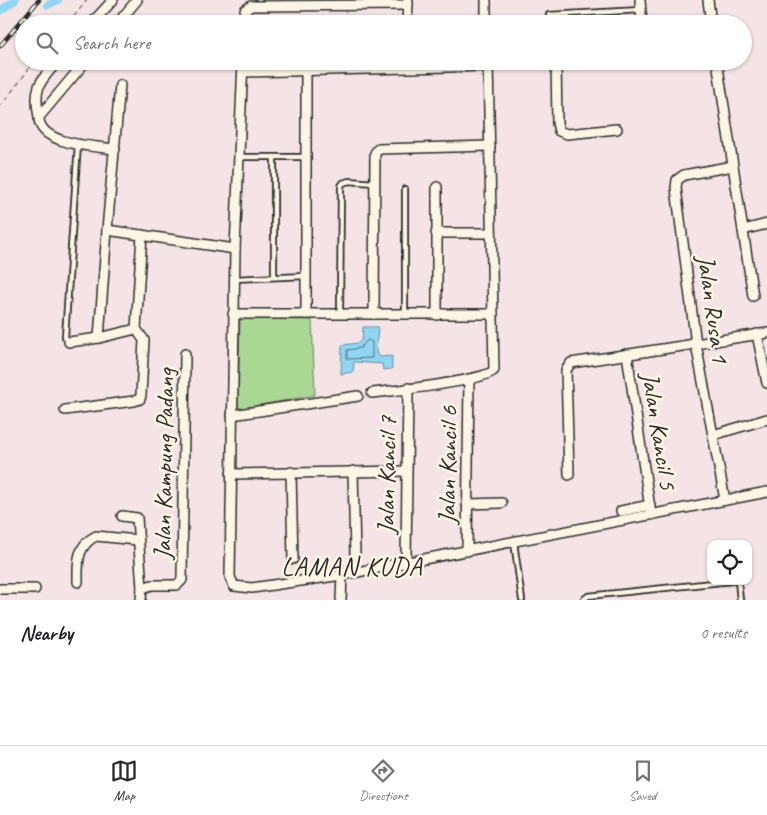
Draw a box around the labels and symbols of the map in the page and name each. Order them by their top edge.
street label: Jalan Rusa 1 [689,252,737,367]
street label: Jalan Kampung Padang [146,366,182,561]
street label: Jalan Kancil 5 [634,369,684,494]
street label: Jalan Kancil 6 [431,405,465,525]
street label: Jalan Kancil 7 [370,414,404,535]
district label: LAMAN KUDA [281,550,424,583]

